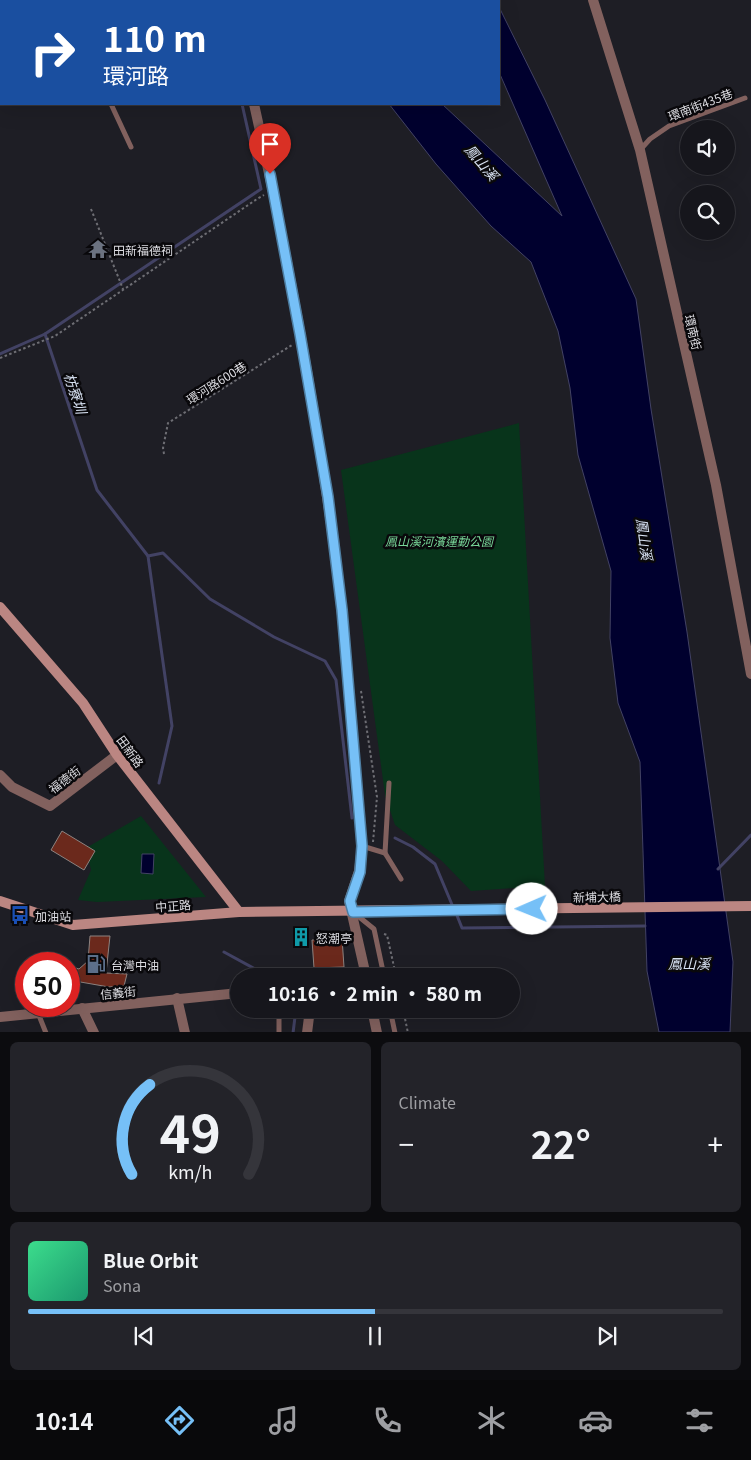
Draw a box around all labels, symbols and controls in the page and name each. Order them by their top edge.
text: 110 m [103,11,207,62]
icon: right [20,20,85,85]
text: 環河路 [103,58,169,90]
street label: 環南街435巷 [665,84,735,124]
map controls [680,120,735,240]
button: sound [680,120,735,175]
pin [249,123,291,174]
icon: arrive [256,130,284,158]
water label: 鳳山溪 [461,140,505,186]
button: search [680,185,735,240]
temple icon: 田新福德祠 [87,238,109,260]
place label: 田新福德祠 [113,241,173,258]
street label: 環南街 [682,313,706,351]
street label: 環河路600巷 [183,357,249,407]
water label: 枋寮圳 [60,370,93,418]
water label: 鳳山溪 [632,517,658,563]
park label: 鳳山溪河濱運動公園 [385,532,495,549]
street label: 田新路 [114,731,148,771]
street label: 福德街 [45,761,83,797]
position arrow [505,882,557,934]
street label: 新埔大橋 [573,887,621,905]
street label: 中正路 [154,895,192,915]
bus stop icon: 加油站 [9,904,31,926]
place label: 加油站 [35,907,71,924]
building icon: 怒潮亭 [290,926,312,948]
place label: 怒潮亭 [316,929,352,946]
speed limit sign: 50 [15,952,80,1017]
fuel station icon: 台灣中油 [85,953,107,975]
water label: 鳳山溪 [668,953,712,973]
place label: 台灣中油 [111,956,159,973]
text: 10:16 · 2 min · 580 m [268,979,482,1006]
street label: 信義街 [99,982,137,1002]
text: Climate [399,1090,456,1114]
text: 49 [160,1093,221,1168]
text: 22° [531,1115,591,1170]
text: − [399,1123,414,1163]
text: + [707,1123,723,1163]
text: km/h [168,1158,212,1184]
text: Blue Orbit [103,1246,198,1273]
text: Sona [103,1273,141,1297]
icon: previous [130,1322,158,1350]
icon: pause [361,1322,389,1350]
icon: next [593,1322,621,1350]
icon: directions [162,1403,197,1438]
icon: music [266,1403,301,1438]
icon: phone [370,1403,405,1438]
icon: climate [474,1403,509,1438]
icon: car [578,1403,613,1438]
icon: filters [682,1403,717,1438]
text: 10:14 [34,1404,94,1436]

